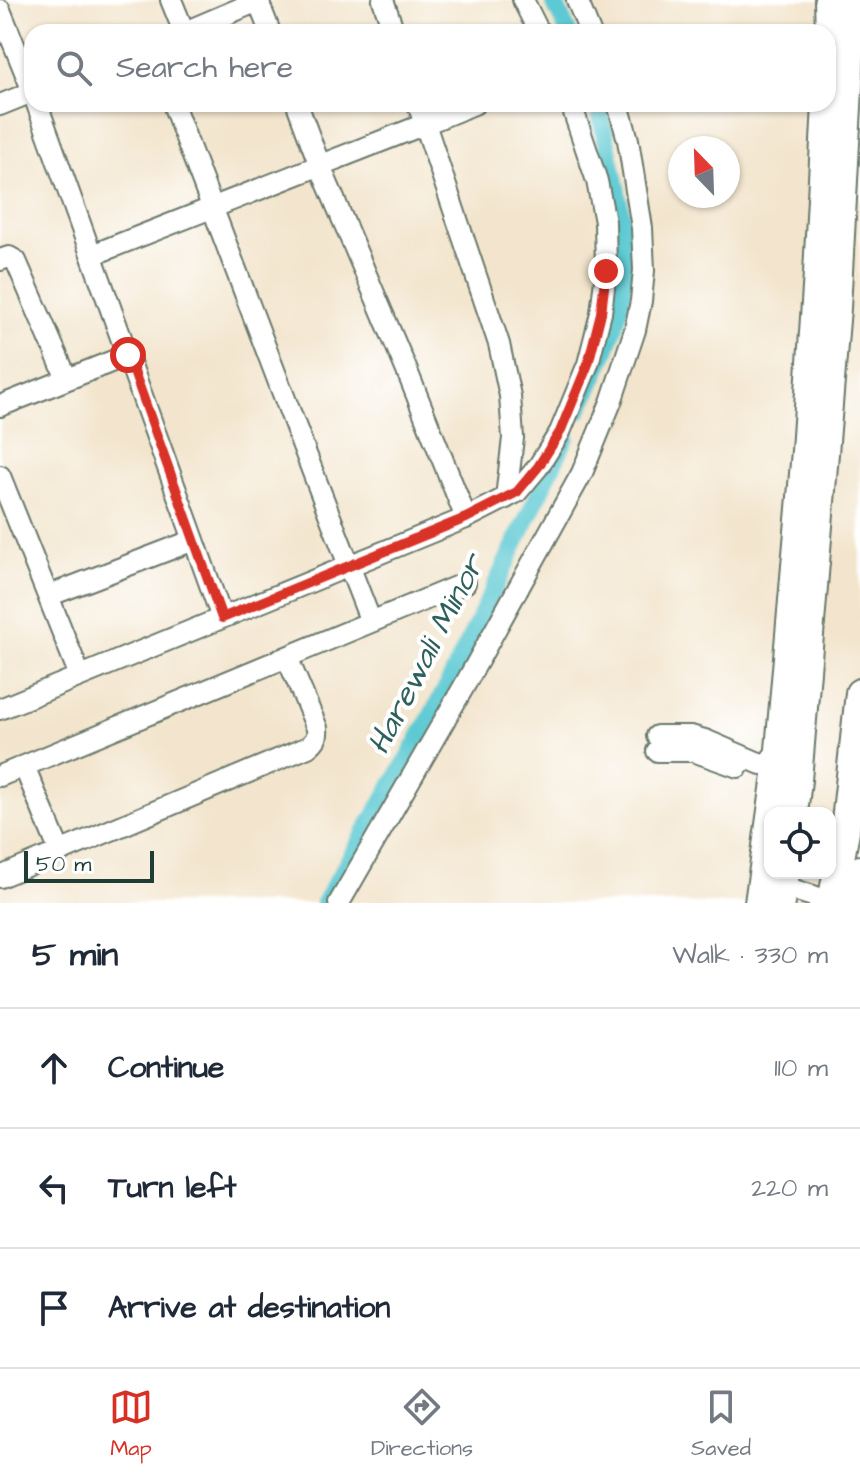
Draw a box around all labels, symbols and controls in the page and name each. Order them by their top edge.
search box [24,24,836,112]
icon: search [52,46,96,90]
text: Search here [116,47,293,89]
north arrow [668,136,740,208]
route end [588,253,624,289]
route start [110,337,146,373]
water label: Harewali Minor [357,544,497,762]
map controls [764,807,836,879]
button: locate [764,807,836,879]
scale bar [24,847,154,883]
text: 50 m [36,849,91,880]
text: 5 min [32,931,118,979]
text: Walk · 330 m [672,937,828,973]
icon: ahead [32,1046,76,1090]
text: Continue [108,1047,224,1089]
text: 110 m [774,1050,828,1086]
icon: left [32,1166,76,1210]
text: Turn left [108,1167,236,1209]
text: 220 m [751,1170,828,1206]
icon: arrive [32,1286,76,1330]
text: Arrive at destination [108,1287,390,1329]
tab: Map [109,1385,153,1464]
tab: Directions [371,1385,473,1464]
tab: Saved [691,1385,751,1464]

